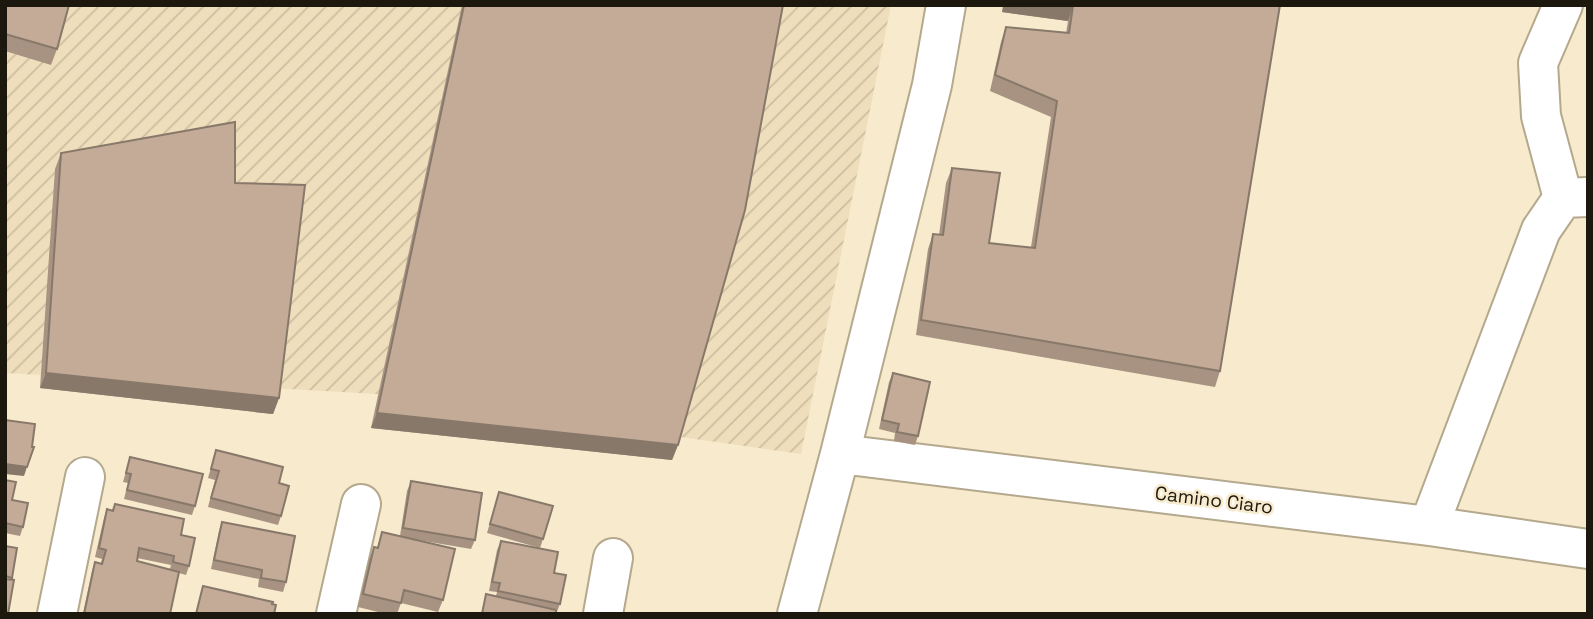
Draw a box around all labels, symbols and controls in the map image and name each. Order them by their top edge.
street label: Camino Ciaro [1154,480,1274,520]

